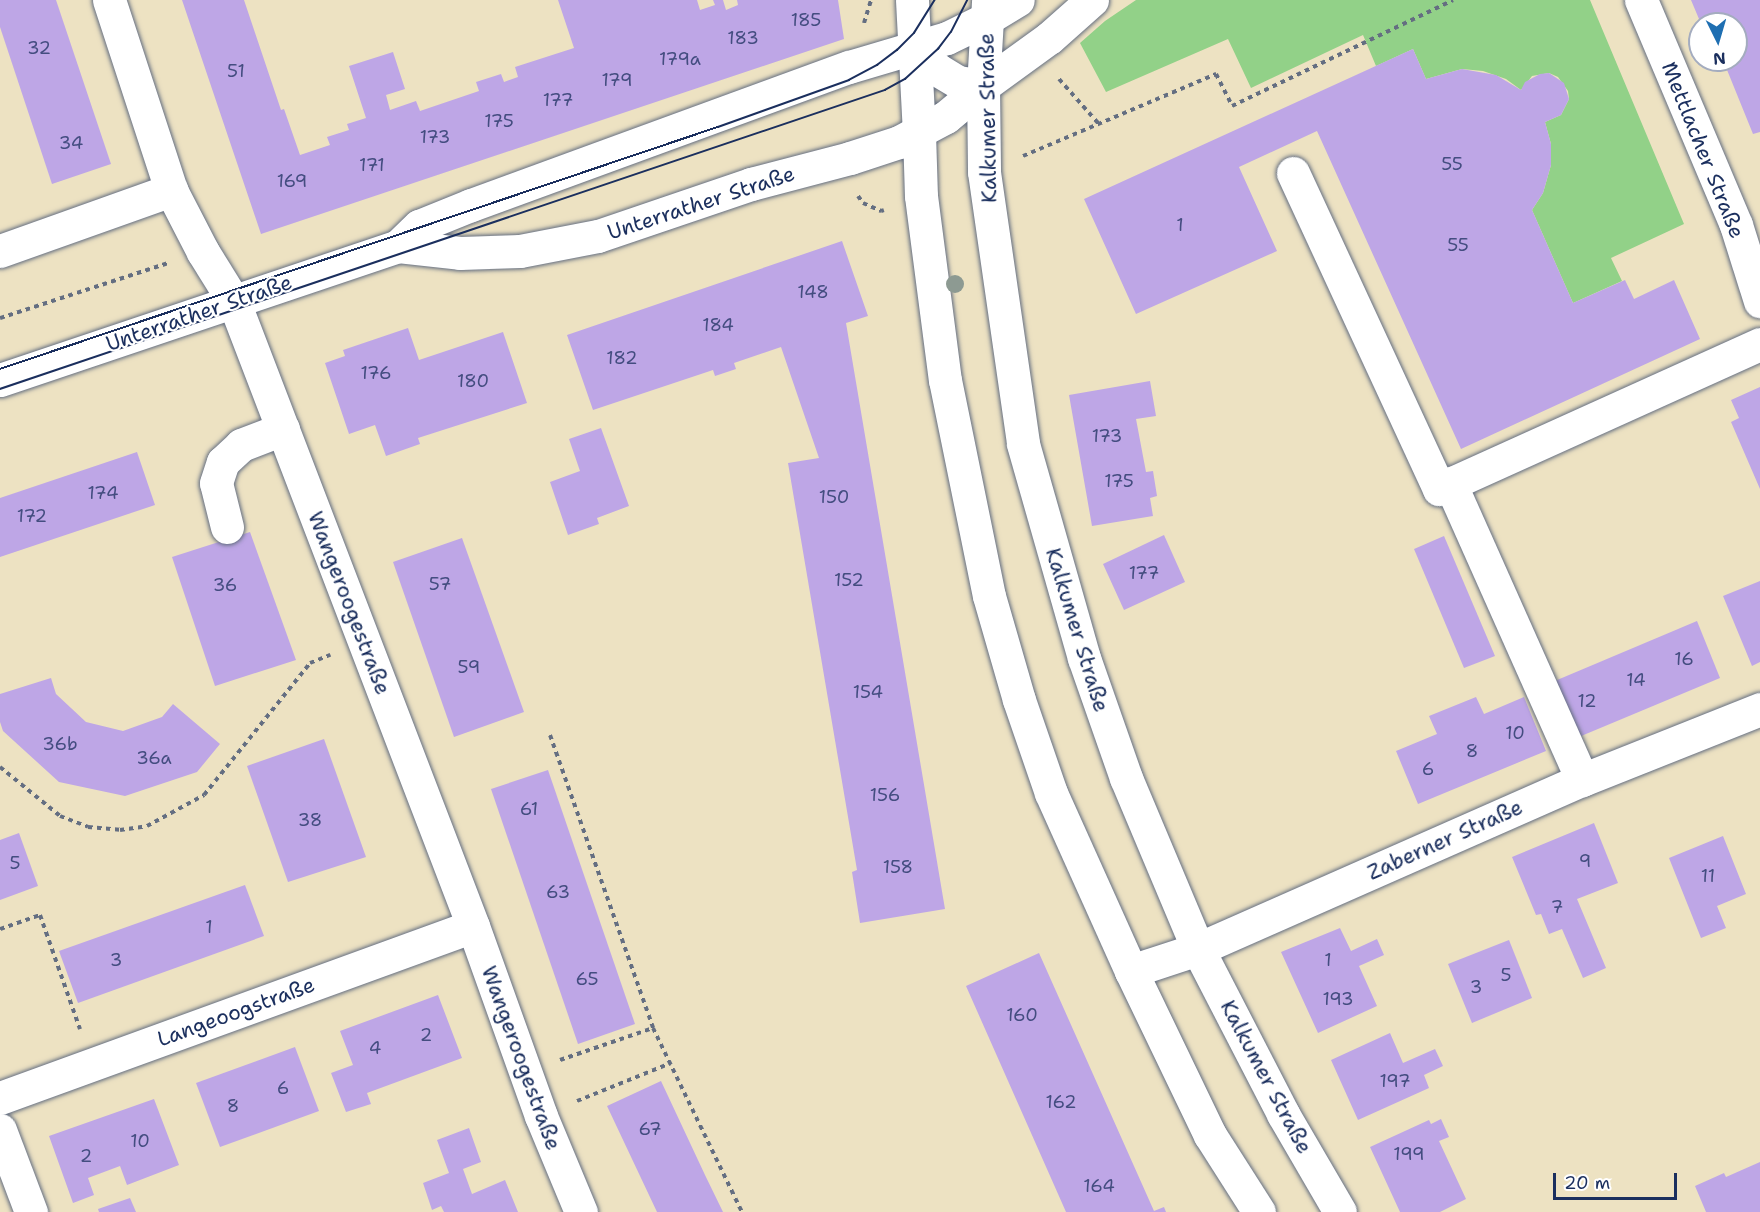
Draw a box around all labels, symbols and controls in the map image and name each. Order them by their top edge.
house number: 185 [791,9,821,31]
north arrow [1688,12,1748,72]
house number: 183 [727,27,759,49]
street label: Kalkumer Straße [974,33,1002,203]
house number: 32 [27,37,51,59]
text: N [1712,47,1727,69]
house number: 179a [659,48,701,70]
street label: Mettlacher Straße [1656,58,1750,242]
house number: 51 [227,60,245,82]
house number: 179 [601,69,633,91]
house number: 177 [543,89,573,111]
house number: 175 [484,110,514,132]
house number: 173 [420,126,450,148]
house number: 34 [59,132,83,154]
house number: 55 [1441,153,1463,175]
house number: 171 [359,154,385,176]
street label: Unterrather Straße [604,161,798,245]
house number: 169 [277,170,307,192]
house number: 1 [1176,214,1184,236]
house number: 55 [1447,234,1469,256]
street label: Unterrather Straße [103,269,295,357]
house number: 148 [797,281,829,303]
house number: 184 [702,314,734,336]
house number: 182 [606,347,638,369]
house number: 176 [360,362,392,384]
house number: 180 [457,370,489,392]
house number: 173 [1092,425,1122,447]
house number: 175 [1104,470,1134,492]
house number: 174 [88,482,118,504]
house number: 150 [819,486,849,508]
house number: 172 [17,505,47,527]
street label: Wangeroogestraße [302,508,396,698]
street label: Kalkumer Straße [1040,545,1114,715]
house number: 177 [1129,562,1159,584]
house number: 152 [834,569,864,591]
house number: 57 [429,573,451,595]
house number: 36 [213,574,237,596]
house number: 16 [1674,648,1694,670]
house number: 59 [458,656,480,678]
house number: 14 [1626,669,1646,691]
house number: 154 [853,681,883,703]
house number: 12 [1577,690,1597,712]
house number: 10 [1505,722,1525,744]
house number: 36b [42,733,78,755]
house number: 8 [1466,740,1478,762]
house number: 36a [136,747,172,769]
house number: 6 [1422,758,1434,780]
house number: 156 [870,784,900,806]
street label: Zaberner Straße [1363,794,1527,886]
house number: 61 [520,798,538,820]
house number: 38 [298,809,322,831]
house number: 9 [1579,850,1591,872]
house number: 5 [9,852,21,874]
house number: 158 [883,856,913,878]
house number: 11 [1701,865,1715,887]
house number: 63 [546,881,570,903]
house number: 7 [1551,896,1563,918]
house number: 1 [205,916,213,938]
house number: 3 [110,949,122,971]
house number: 1 [1324,949,1332,971]
street label: Wangeroogestraße [476,963,566,1153]
house number: 5 [1500,964,1512,986]
house number: 65 [576,968,598,990]
street label: Langeoogstraße [154,972,318,1052]
house number: 3 [1470,976,1482,998]
house number: 193 [1322,988,1354,1010]
street label: Kalkumer Straße [1215,996,1317,1158]
house number: 160 [1006,1004,1038,1026]
house number: 2 [420,1024,432,1046]
house number: 4 [369,1037,381,1059]
house number: 197 [1380,1070,1410,1092]
house number: 6 [277,1077,289,1099]
house number: 162 [1046,1091,1076,1113]
house number: 8 [227,1095,239,1117]
house number: 67 [638,1118,662,1140]
house number: 10 [130,1130,150,1152]
house number: 199 [1393,1143,1425,1165]
house number: 2 [80,1145,92,1167]
scale bar [1556,1161,1680,1199]
text: 20 m [1564,1171,1610,1195]
house number: 164 [1083,1175,1115,1197]

